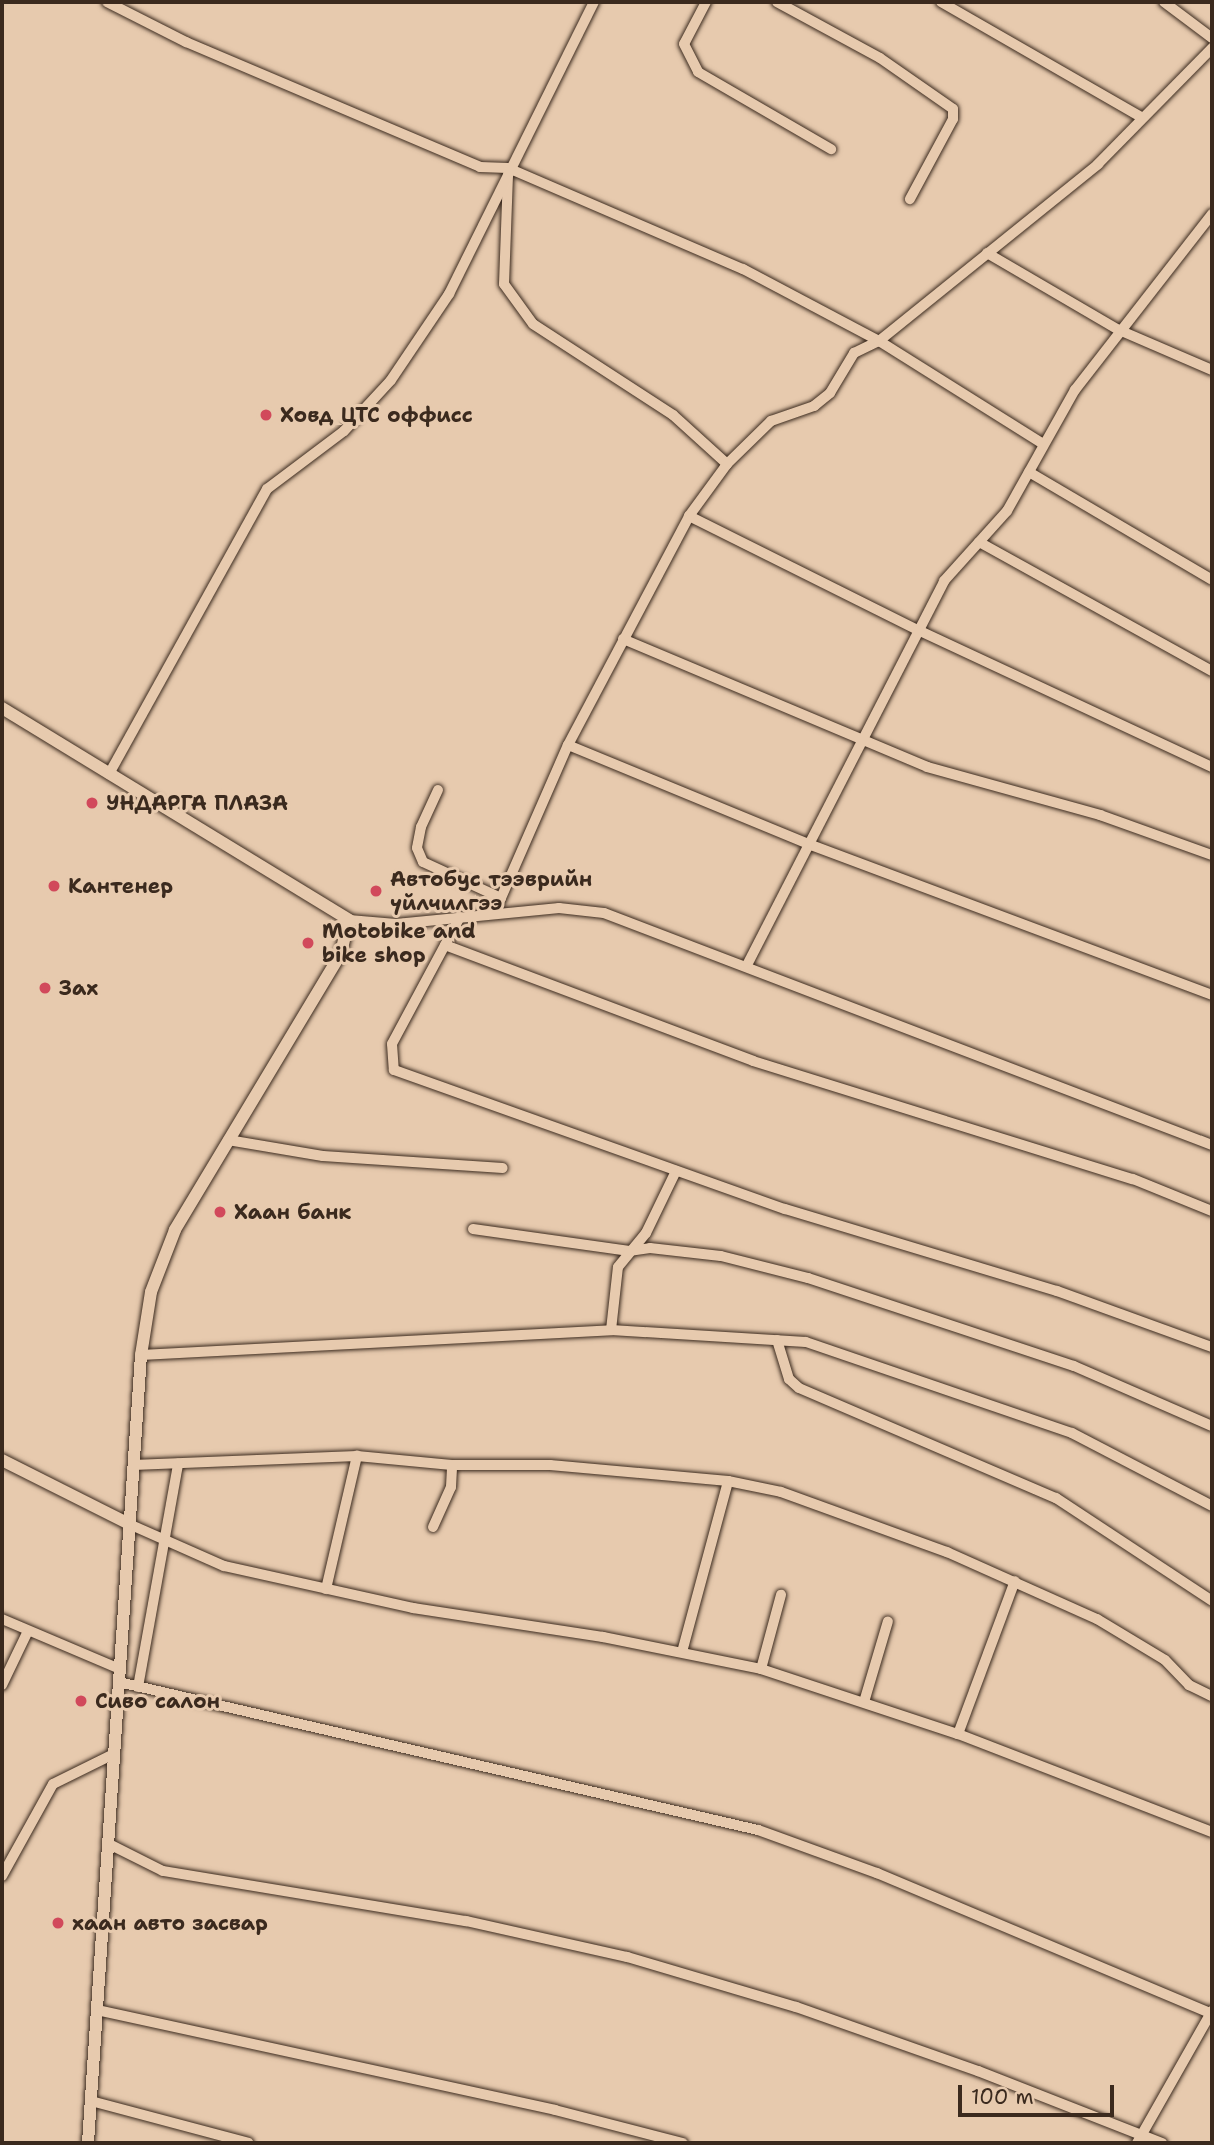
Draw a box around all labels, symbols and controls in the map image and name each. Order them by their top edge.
place label: Ховд ЦТС оффисс [280,402,473,428]
marker: Ховд ЦТС оффисс [258,407,274,423]
place label: УНДАРГА ПЛАЗА [106,790,288,816]
marker: УНДАРГА ПЛАЗА [84,795,100,811]
place label: Автобус тээврийн үйлчилгээ [390,866,592,916]
place label: Кантенер [68,873,173,899]
marker: Кантенер [46,878,62,894]
marker: Автобус тээврийн үйлчилгээ [368,883,384,899]
place label: Motobike and bike shop [322,918,476,968]
marker: Motobike and bike shop [300,935,316,951]
place label: Зах [59,975,98,1001]
marker: Зах [37,980,53,996]
place label: Хаан банк [234,1199,351,1225]
marker: Хаан банк [212,1204,228,1220]
place label: Сиво салон [95,1688,220,1714]
marker: Сиво салон [73,1693,89,1709]
place label: хаан авто засвар [72,1910,268,1936]
marker: хаан авто засвар [50,1915,66,1931]
scale bar [962,2072,1118,2116]
text: 100 m [971,2083,1034,2111]

